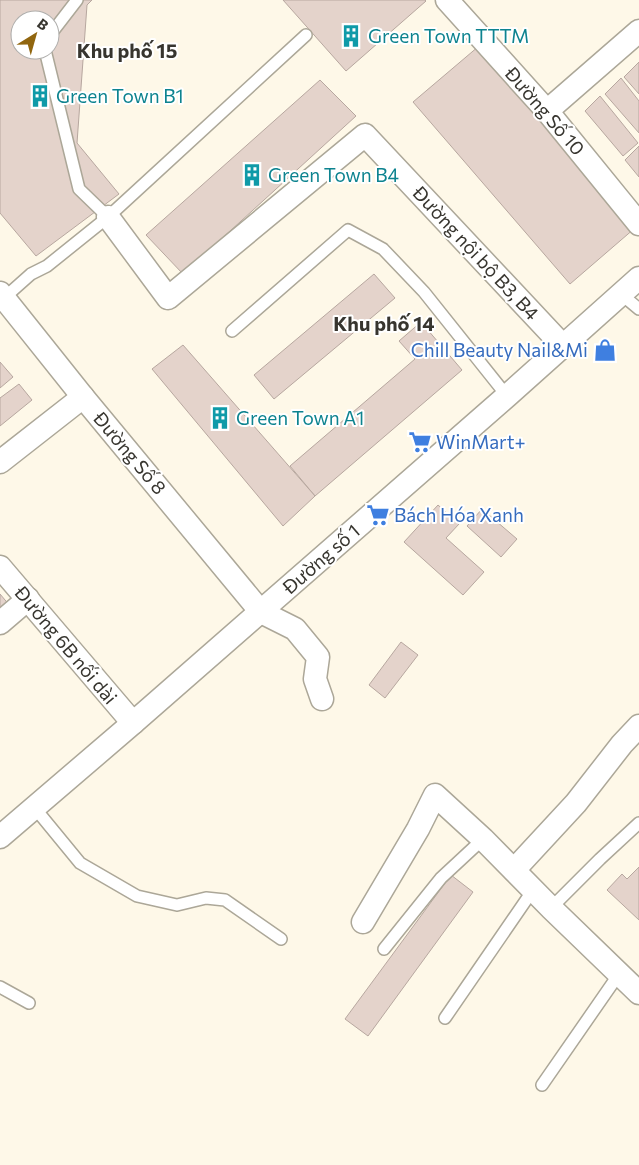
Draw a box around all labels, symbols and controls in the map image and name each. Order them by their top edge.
north arrow [10,10,60,60]
text: B [34,15,52,34]
building icon: Green Town TTTM [338,23,364,49]
place label: Green Town TTTM [368,24,529,47]
district label: Khu phố 15 [77,38,177,62]
street label: Đường Số 10 [500,61,590,160]
building icon: Green Town B1 [27,83,53,109]
place label: Green Town B1 [56,84,184,107]
building icon: Green Town B4 [239,162,265,188]
place label: Green Town B4 [268,163,399,186]
street label: Đường nội bộ B3, B4 [408,180,544,324]
district label: Khu phố 14 [333,311,435,335]
shop icon: Chill Beauty Nail&Mi [592,337,618,363]
place label: Chill Beauty Nail&Mi [411,338,588,361]
building icon: Green Town A1 [207,405,233,431]
street label: Đường Số 8 [89,406,172,499]
place label: Green Town A1 [236,406,364,429]
supermarket icon: WinMart+ [407,429,433,455]
place label: WinMart+ [436,430,526,453]
supermarket icon: Bách Hóa Xanh [365,502,391,528]
place label: Bách Hóa Xanh [394,503,524,526]
street label: Đường số 1 [277,519,364,599]
street label: Đường 6B nối dài [10,580,122,708]

